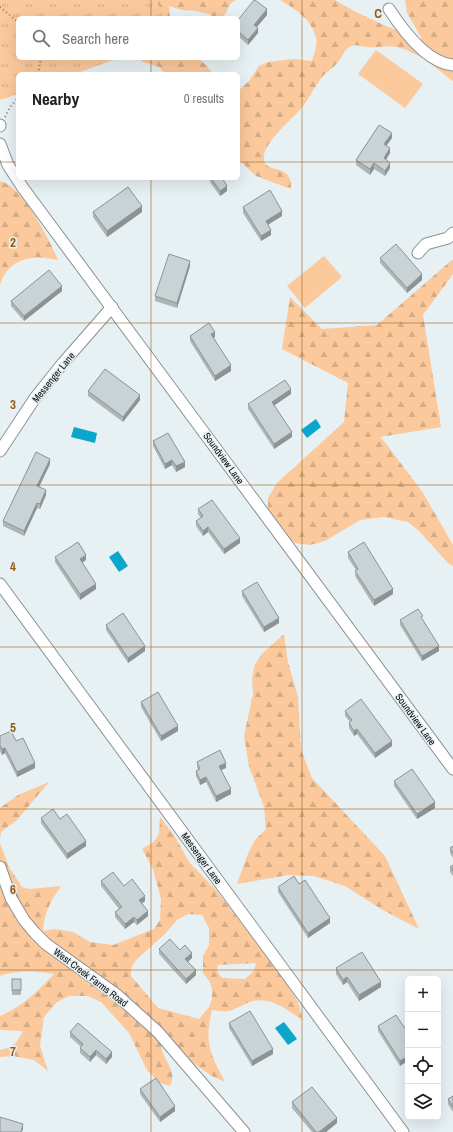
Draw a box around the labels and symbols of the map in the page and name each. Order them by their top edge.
text: C [374,5,382,22]
text: 2 [10,234,16,251]
street label: Messenger Lane [29,349,78,405]
text: 3 [10,396,16,413]
street label: Soundview Lane [200,430,247,487]
text: 4 [10,558,16,575]
street label: Soundview Lane [392,691,439,748]
text: 5 [10,719,16,736]
street label: Messenger Lane [178,830,225,887]
text: 6 [10,881,16,898]
street label: West Creek Farms Road [51,945,130,1010]
text: 7 [10,1043,16,1060]

